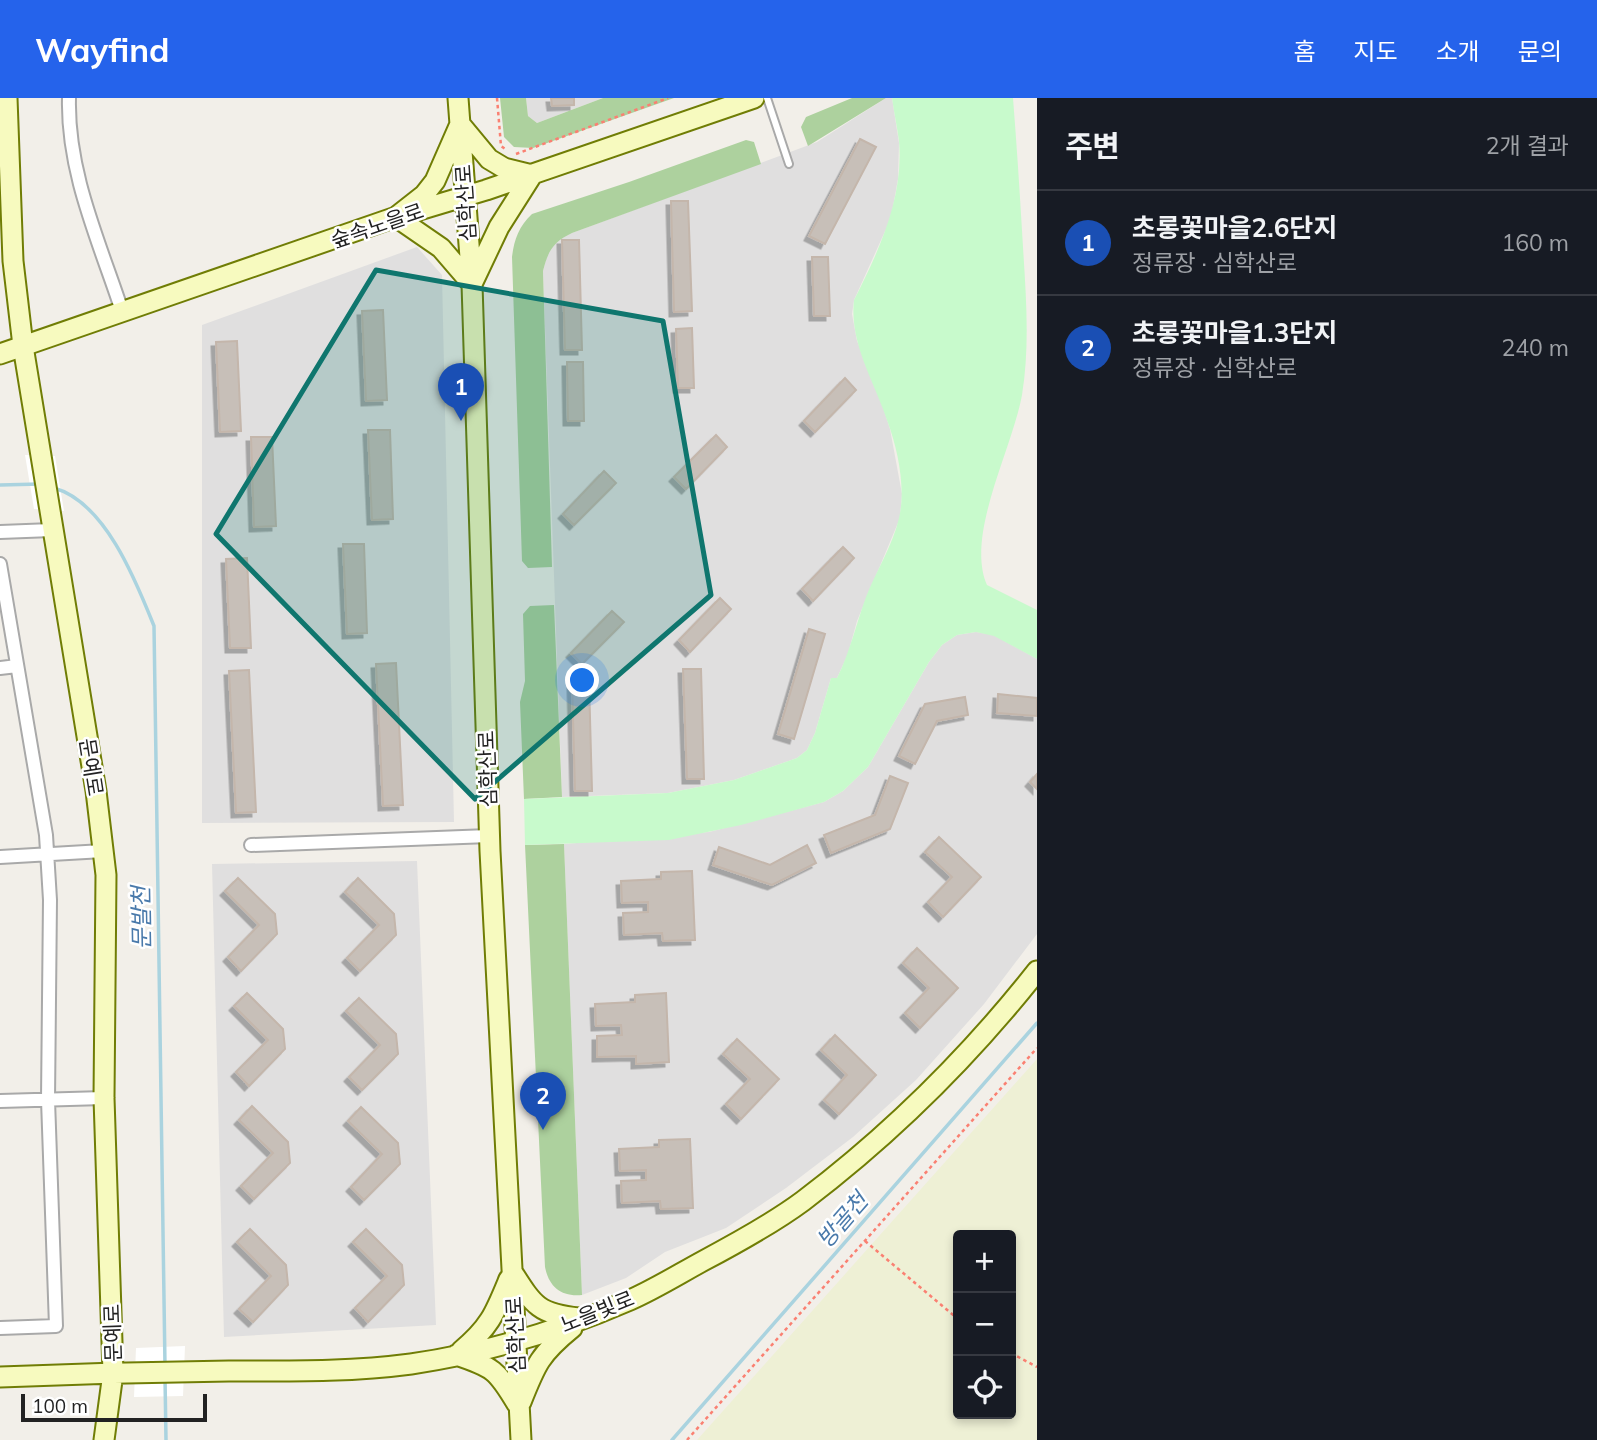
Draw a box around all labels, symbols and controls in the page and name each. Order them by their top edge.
text: Wayfind [35,29,170,70]
text: 홈 [1293,36,1315,66]
text: 지도 [1353,36,1398,66]
text: 소개 [1436,36,1480,66]
text: 문의 [1518,36,1562,66]
text: 주변 [1065,127,1120,165]
text: 2개 결과 [1486,131,1569,160]
street label: 심학산로 [449,164,481,242]
street label: 숲속노을로 [327,197,427,253]
text: 초롱꽃마을2.6단지 [1132,211,1337,244]
text: 1 [1081,228,1095,257]
text: 160 m [1501,228,1569,257]
text: 정류장 · 심학산로 [1132,248,1297,277]
text: 초롱꽃마을1.3단지 [1132,316,1337,349]
text: 2 [1081,333,1095,362]
text: 240 m [1501,333,1569,362]
text: 정류장 · 심학산로 [1132,353,1297,382]
pin: 1 [438,363,484,421]
your location [565,663,599,697]
street label: 심학산로 [473,730,501,808]
street label: 문예로 [75,736,109,798]
water label: 문발천 [126,883,156,950]
pin: 2 [520,1072,566,1130]
water label: 방골천 [810,1184,876,1253]
map controls [953,1230,1016,1419]
button: + [953,1230,1016,1293]
street label: 노을빛로 [556,1284,638,1338]
button: − [953,1293,1016,1356]
street label: 심학산로 [500,1296,530,1374]
street label: 문예로 [98,1304,126,1362]
button: locate [953,1356,1016,1419]
scale bar [21,1391,206,1423]
text: 100 m [32,1394,88,1418]

